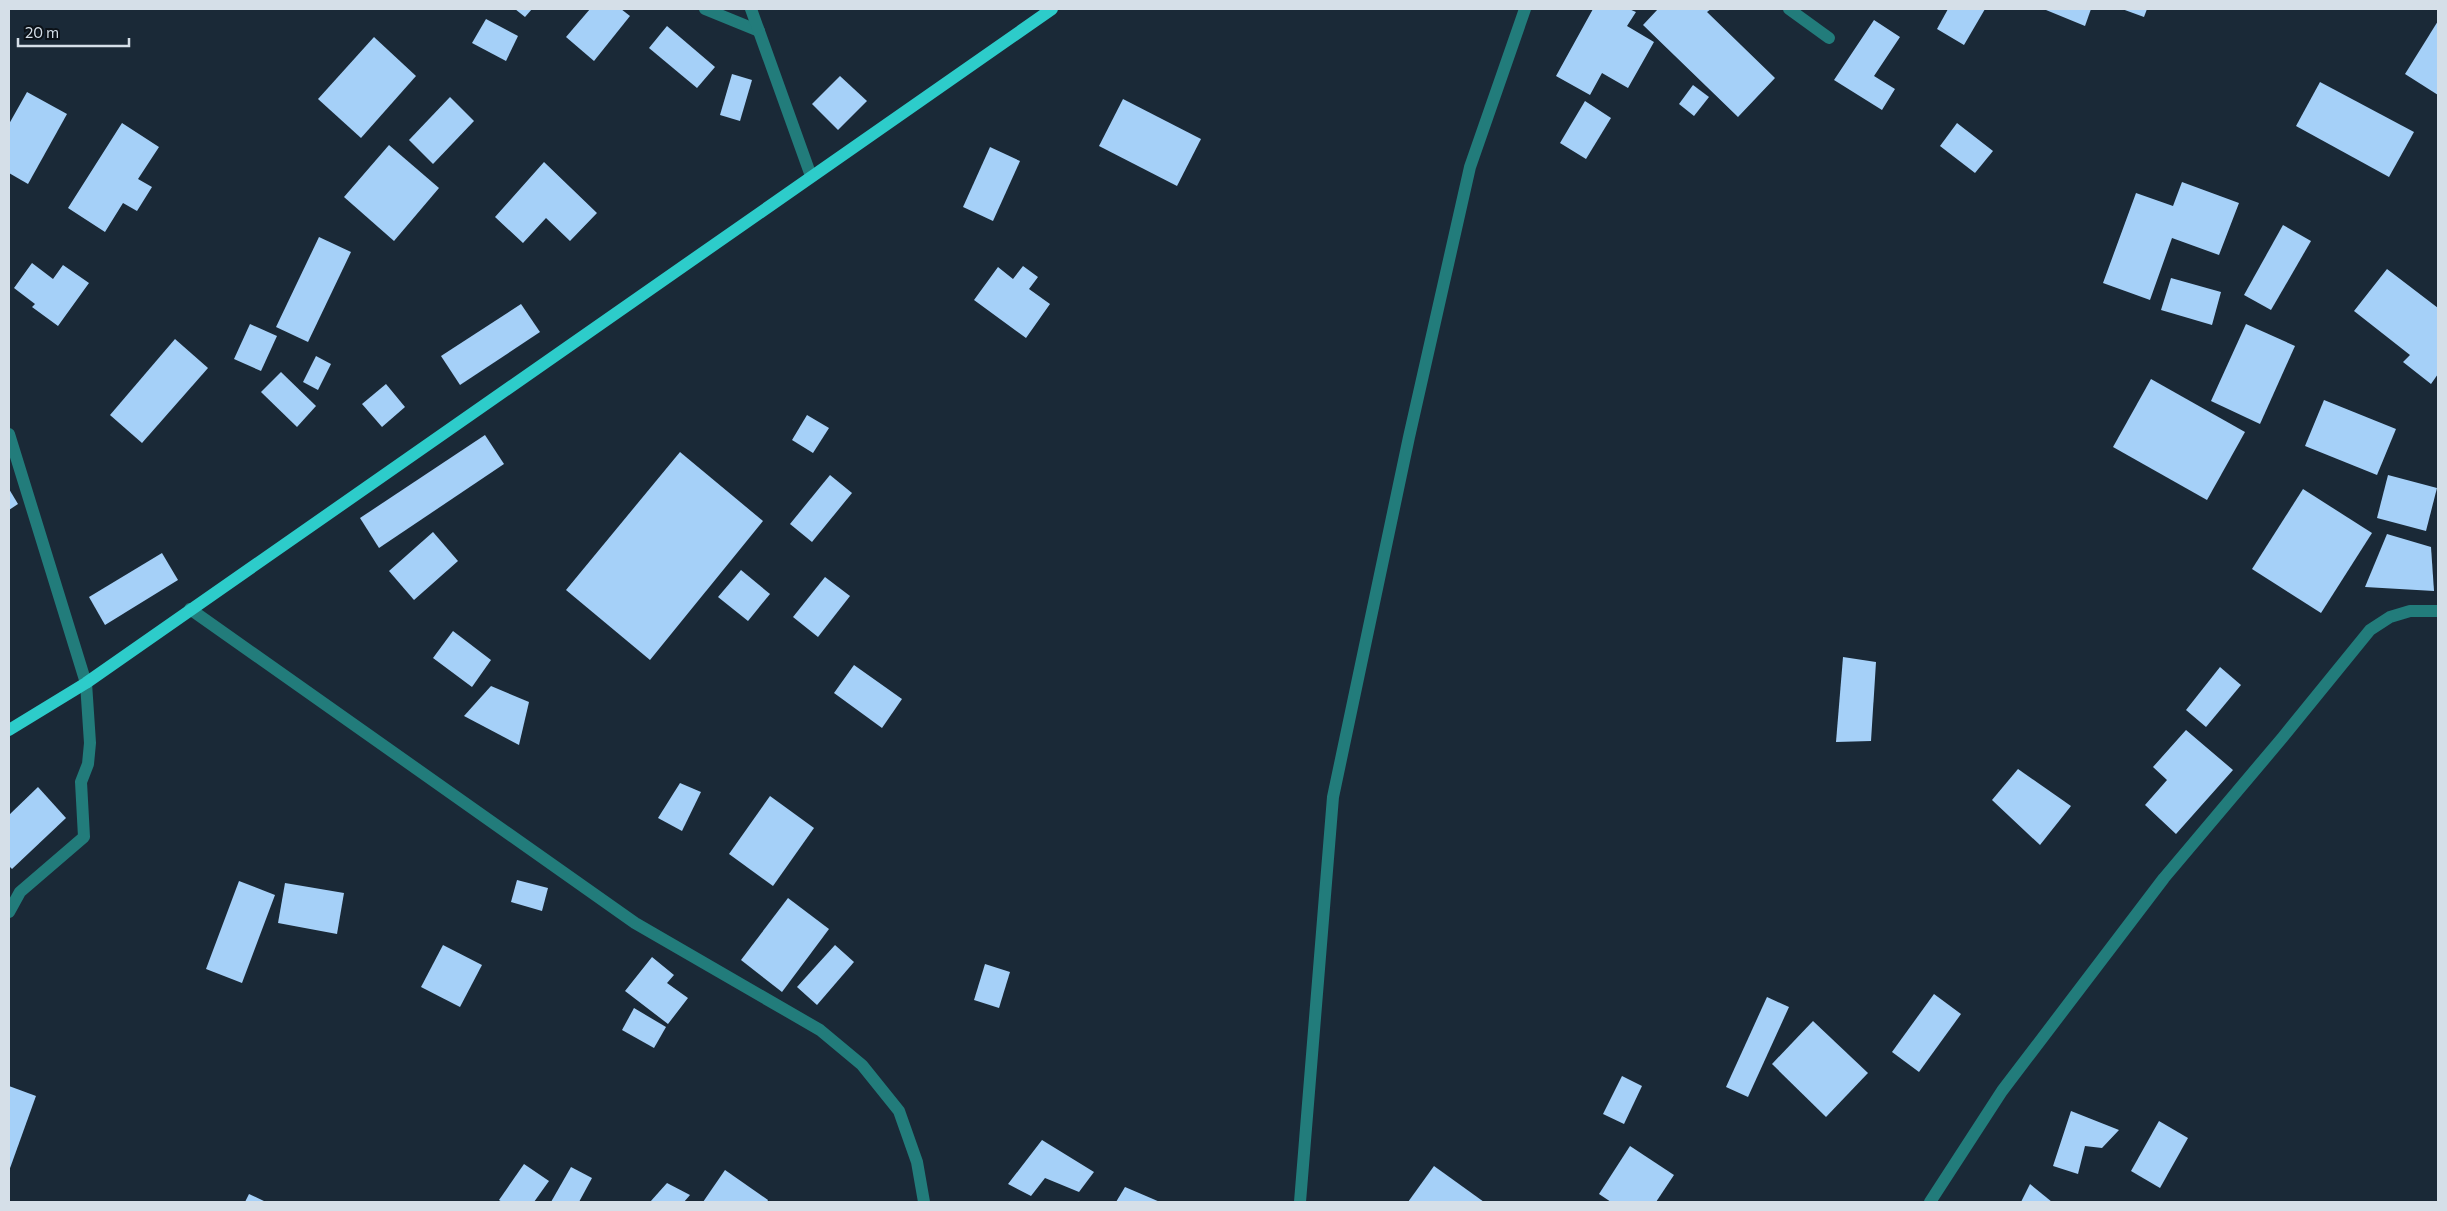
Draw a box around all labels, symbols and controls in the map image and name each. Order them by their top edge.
scale bar [18,15,129,47]
text: 20 m [25,23,59,41]

